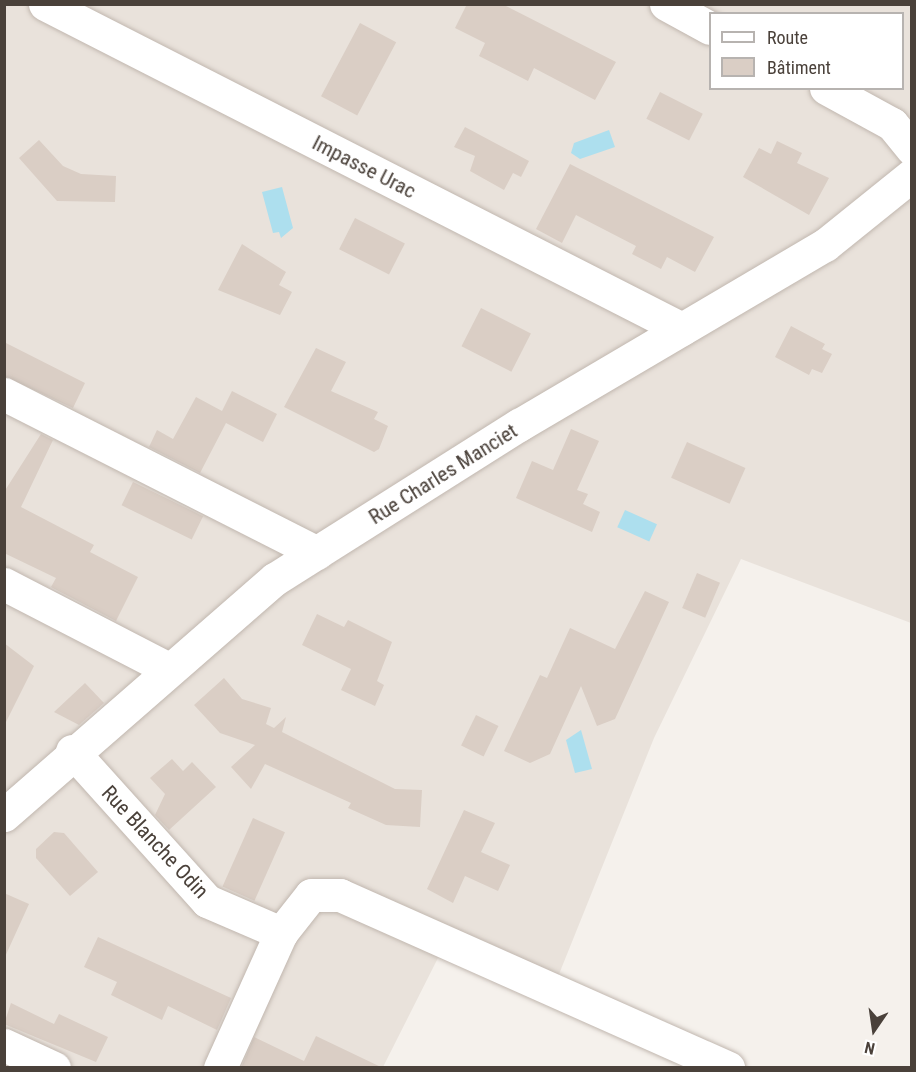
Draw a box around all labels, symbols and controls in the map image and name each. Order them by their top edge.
legend [709,12,904,90]
text: Route [767,27,808,48]
text: Bâtiment [767,57,831,78]
street label: Impasse Urac [308,130,420,204]
street label: Rue Charles Manciet [364,418,522,530]
street label: Rue Blanche Odin [96,780,214,904]
north arrow [844,1000,904,1060]
text: N [863,1038,877,1058]

